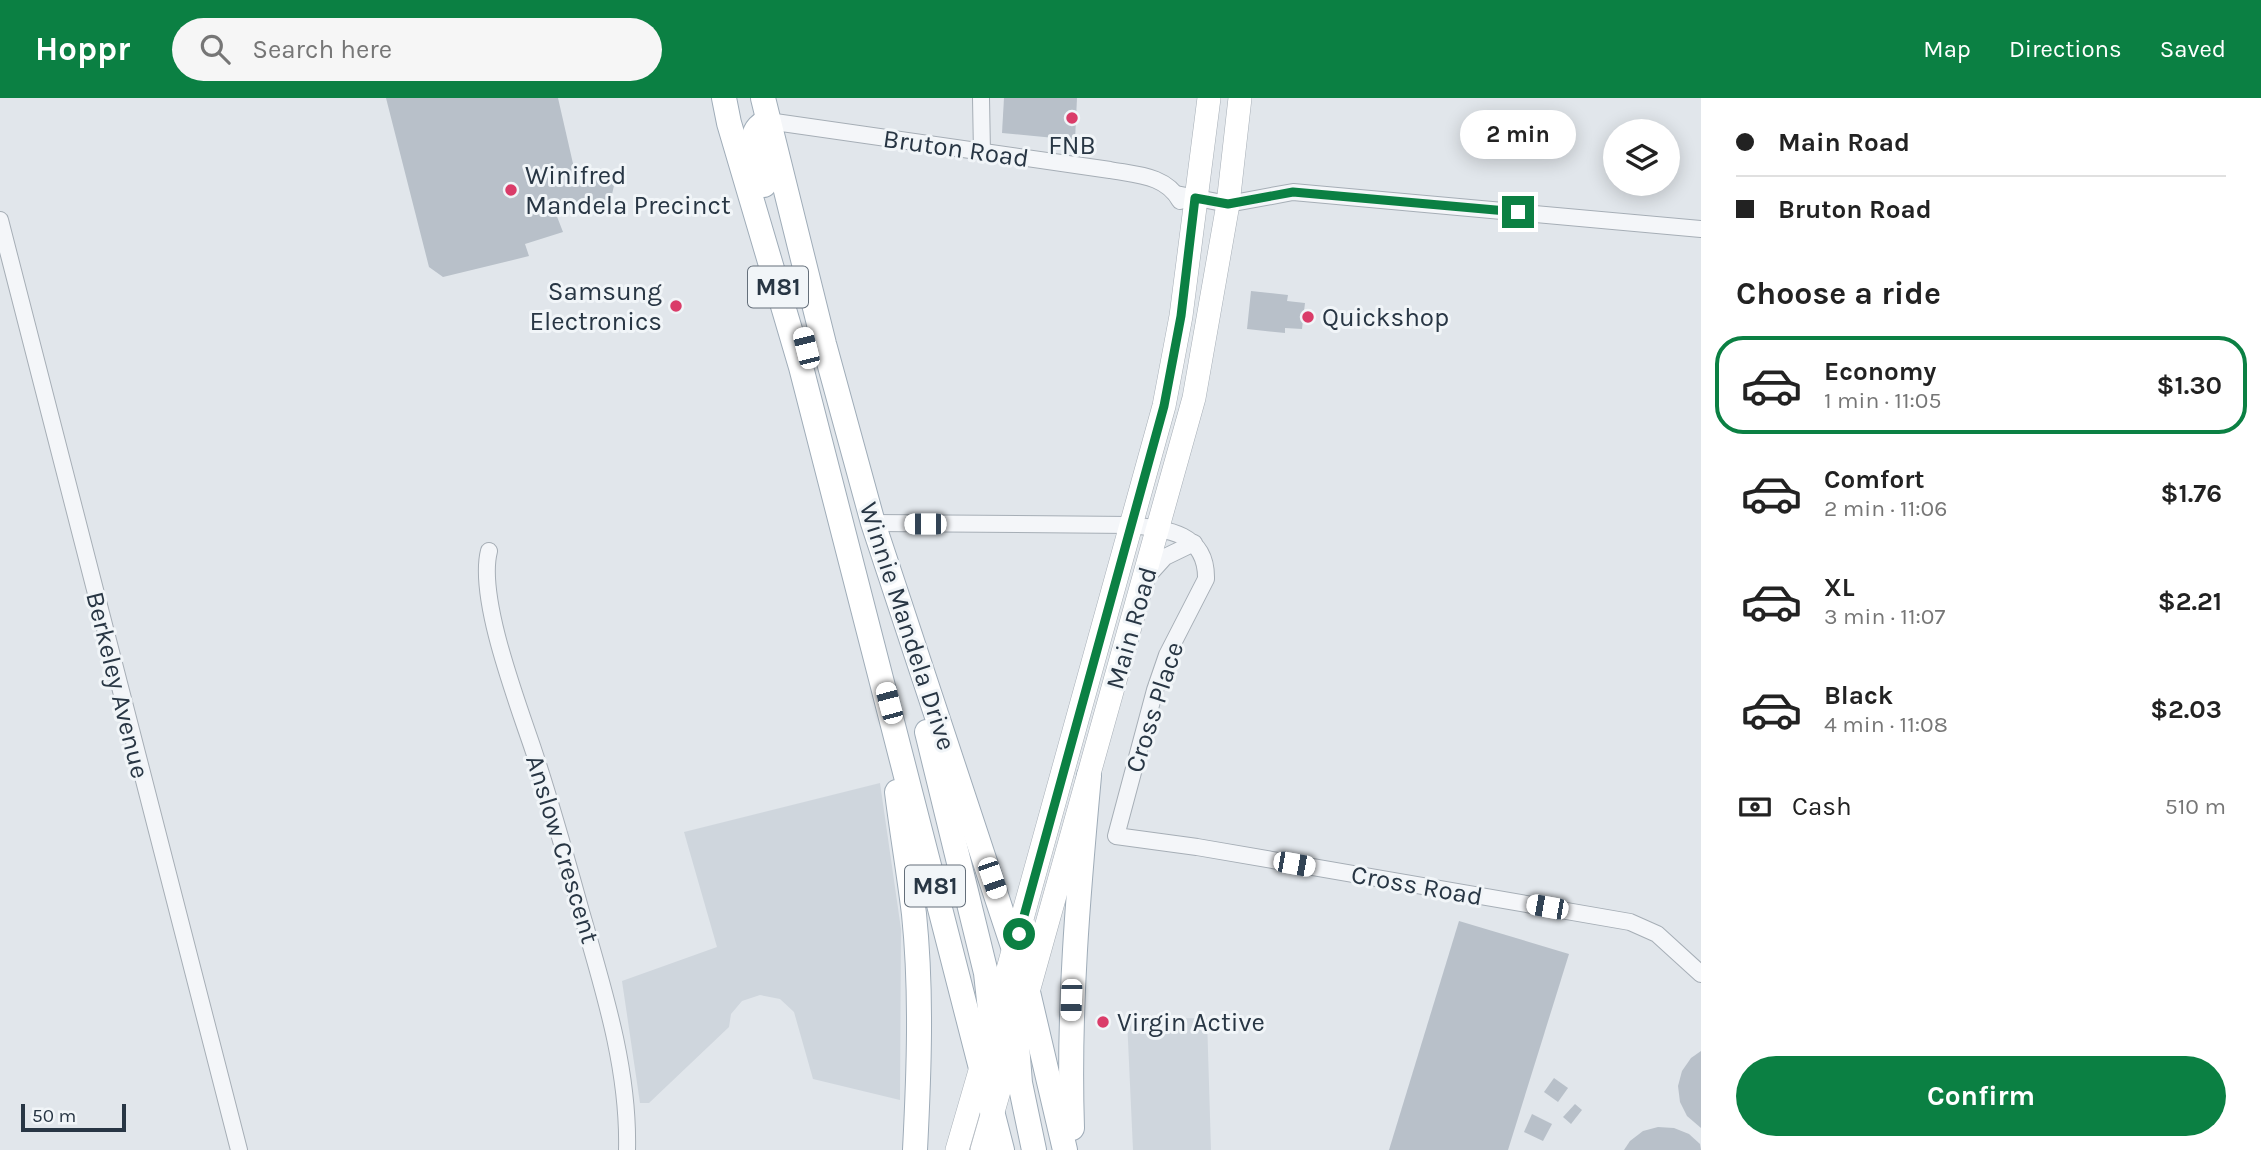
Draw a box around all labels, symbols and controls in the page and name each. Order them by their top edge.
search box [172,18,662,81]
text: Hoppr [35,30,130,68]
icon: search [196,30,234,68]
text: Search here [252,34,392,65]
text: Map [1923,35,1971,63]
text: Directions [2009,35,2122,63]
text: Saved [2160,35,2226,63]
marker: FNB [1064,110,1080,126]
callout: 2 min [1460,110,1576,159]
map controls [1603,119,1680,196]
button: layers [1603,119,1680,196]
text: 2 min [1486,121,1550,148]
street label: Bruton Road [881,123,1031,174]
text: Main Road [1778,127,1910,158]
place label: FNB [1048,130,1096,161]
place label: Winifred Mandela Precinct [525,160,731,221]
marker: Winifred Mandela Precinct [503,182,519,198]
text: Bruton Road [1778,194,1932,225]
route end [1502,196,1534,228]
road number: M81 [748,266,808,308]
text: Choose a ride [1736,275,1941,312]
place label: Samsung Electronics [529,276,662,337]
marker: Samsung Electronics [668,298,684,314]
place label: Quickshop [1322,302,1449,333]
marker: Quickshop [1300,309,1316,325]
car [791,325,822,371]
icon: car [1740,354,1803,417]
text: Economy [1824,356,1936,387]
text: $1.30 [2157,370,2222,401]
text: 1 min · 11:05 [1824,387,1941,414]
icon: car [1740,462,1803,525]
text: Comfort [1824,464,1925,495]
text: $1.76 [2161,478,2222,509]
text: 2 min · 11:06 [1824,495,1947,522]
street label: Winnie Mandela Drive [853,498,962,754]
car [905,514,947,535]
street label: Main Road [1099,563,1164,693]
icon: car [1740,570,1803,633]
text: XL [1824,572,1855,603]
text: $2.21 [2158,586,2222,617]
street label: Berkeley Avenue [79,589,156,782]
text: 3 min · 11:07 [1824,603,1945,630]
street label: Cross Place [1119,638,1190,777]
icon: car [1740,678,1803,741]
car [874,680,905,726]
text: Black [1824,680,1893,711]
text: $2.03 [2150,694,2222,725]
text: 4 min · 11:08 [1824,711,1948,738]
street label: Anslow Crescent [519,751,606,947]
icon: cash [1736,788,1774,826]
text: Cash [1792,791,1852,822]
text: 510 m [2165,793,2226,820]
car [1272,850,1317,878]
car [976,855,1009,901]
street label: Cross Road [1349,859,1485,912]
road number: M81 [905,866,965,906]
car [1525,893,1570,921]
route start [1003,918,1035,950]
car [1060,979,1083,1021]
place label: Virgin Active [1117,1007,1265,1038]
marker: Virgin Active [1095,1014,1111,1030]
button: Confirm [1736,1056,2226,1136]
scale bar [21,1101,126,1133]
text: 50 m [32,1105,76,1127]

